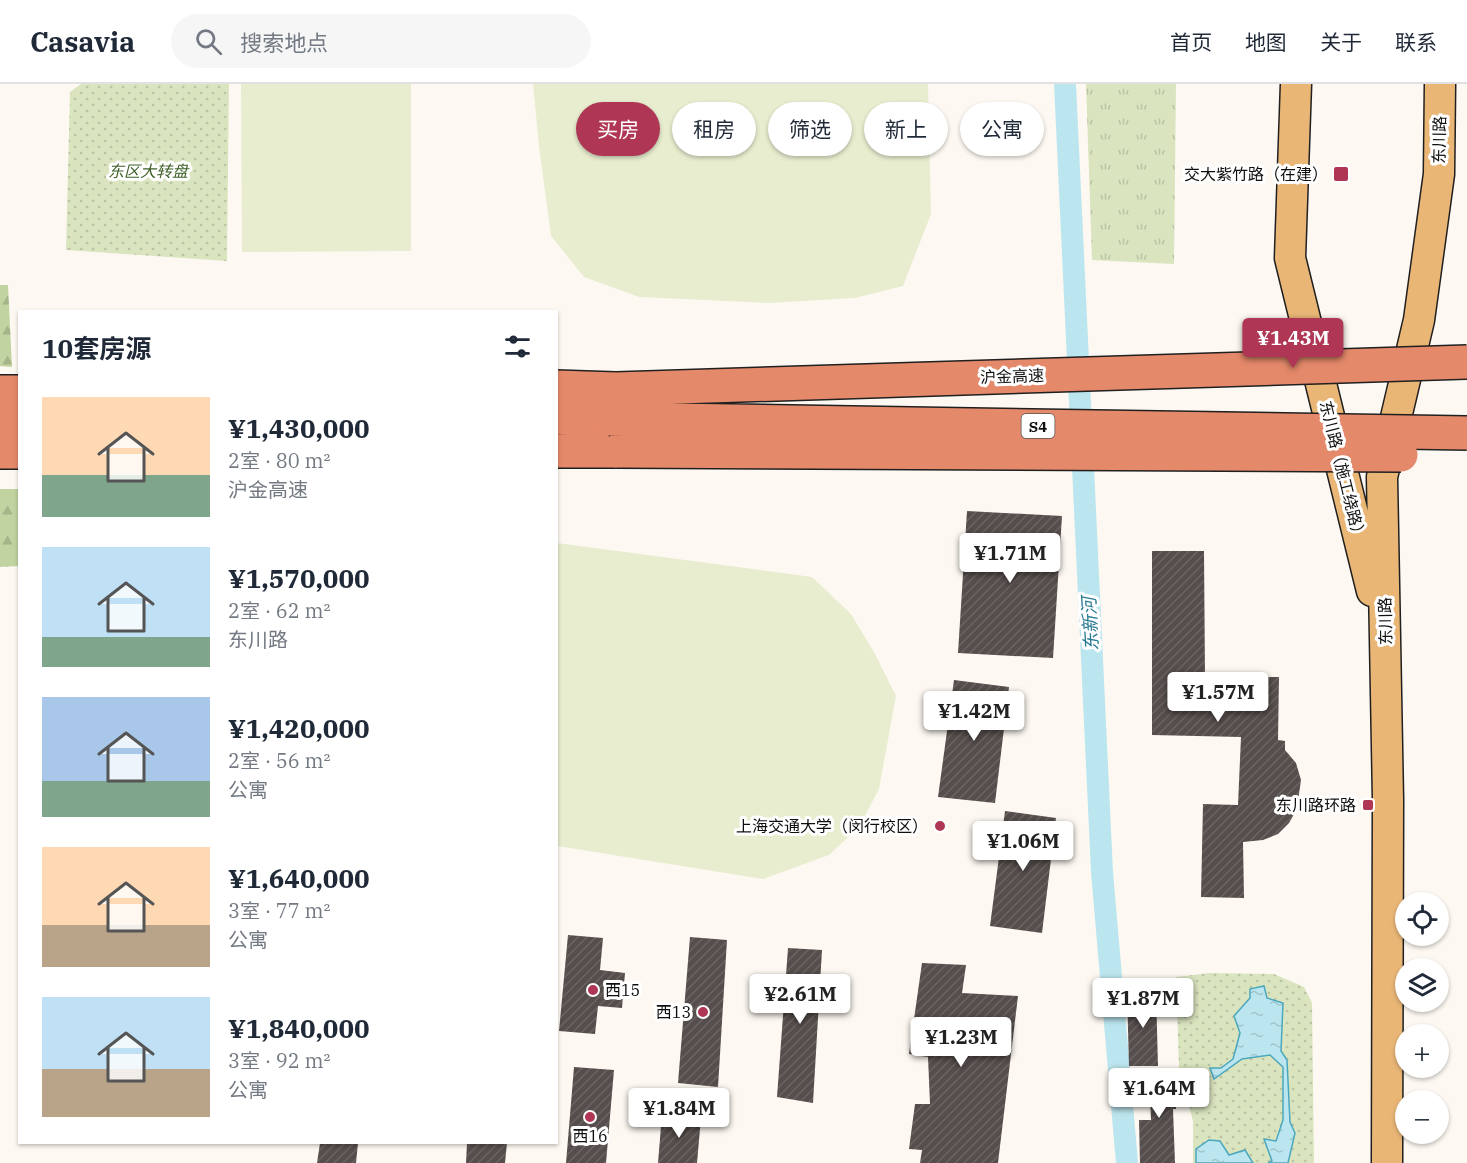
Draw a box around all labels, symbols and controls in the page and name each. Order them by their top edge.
search box [171,14,591,68]
text: Casavia [30,23,135,60]
icon: search [192,25,225,58]
text: 搜索地点 [240,28,328,57]
text: 首页 [1170,28,1212,56]
text: 地图 [1245,28,1287,56]
text: 关于 [1320,28,1362,56]
text: 联系 [1395,28,1437,56]
chip: 买房 [576,102,660,156]
chip: 租房 [672,102,756,156]
chip: 筛选 [768,102,852,156]
chip: 新上 [864,102,948,156]
chip: 公寓 [960,102,1044,156]
street label: 东川路 [1429,116,1449,164]
park label: 东区大转盘 [108,161,190,181]
place label: 交大紫竹路（在建） [1184,164,1328,184]
marker: 交大紫竹路（在建） [1332,165,1350,183]
pin: ¥1.43M [1244,318,1342,369]
text: ¥1.43M [1256,324,1330,351]
icon: filters [501,330,534,363]
text: 10套房源 [42,331,151,365]
street label: 沪金高速 [980,365,1044,387]
street label: 东川路（施工绕路） [1316,399,1370,543]
text: ¥1,430,000 [228,411,370,445]
road number: S4 [1022,414,1054,438]
icon: home [90,421,162,493]
text: 2室 · 80 m² [228,447,330,474]
text: 沪金高速 [228,476,308,503]
pin: ¥1.71M [961,533,1059,584]
text: ¥1.71M [973,539,1047,566]
text: ¥1,570,000 [228,561,370,595]
icon: home [90,571,162,643]
water label: 东新河 [1077,593,1103,652]
text: 2室 · 62 m² [228,597,330,624]
street label: 东川路 [1375,597,1395,645]
text: 东川路 [228,626,288,653]
pin: ¥1.57M [1169,672,1267,723]
text: ¥1.57M [1181,678,1255,705]
pin: ¥1.42M [925,691,1023,742]
text: ¥1.42M [937,697,1011,724]
text: ¥1,420,000 [228,711,370,745]
icon: home [90,721,162,793]
text: 2室 · 56 m² [228,747,330,774]
text: 公寓 [228,776,268,803]
place label: 东川路环路 [1276,795,1356,815]
marker: 东川路环路 [1361,798,1375,812]
place label: 上海交通大学（闵行校区） [736,816,928,836]
marker: 上海交通大学（闵行校区） [933,819,947,833]
pin: ¥1.06M [974,821,1072,872]
text: ¥1.06M [986,827,1060,854]
text: ¥1,640,000 [228,861,370,895]
icon: home [90,871,162,943]
map controls [1395,892,1449,1144]
button: locate [1395,892,1449,946]
text: 3室 · 77 m² [228,897,330,924]
text: 公寓 [228,926,268,953]
button: layers [1395,958,1449,1012]
pin: ¥2.61M [751,974,849,1025]
pin: ¥1.87M [1094,978,1192,1029]
place label: 西15 [605,980,640,1000]
text: ¥2.61M [763,980,837,1007]
marker: 西15 [586,983,600,997]
text: ¥1.87M [1106,984,1180,1011]
place label: 西13 [656,1002,691,1022]
marker: 西13 [696,1005,710,1019]
text: ¥1,840,000 [228,1011,370,1045]
pin: ¥1.23M [912,1017,1010,1068]
icon: home [90,1021,162,1093]
text: ¥1.23M [924,1023,998,1050]
button: + [1395,1024,1449,1078]
text: 3室 · 92 m² [228,1047,330,1074]
pin: ¥1.64M [1110,1068,1208,1119]
text: ¥1.64M [1122,1074,1196,1101]
text: 公寓 [228,1076,268,1103]
pin: ¥1.84M [630,1088,728,1139]
button: − [1395,1090,1449,1144]
text: ¥1.84M [642,1094,716,1121]
marker: 西16 [583,1110,597,1124]
place label: 西16 [572,1126,608,1146]

